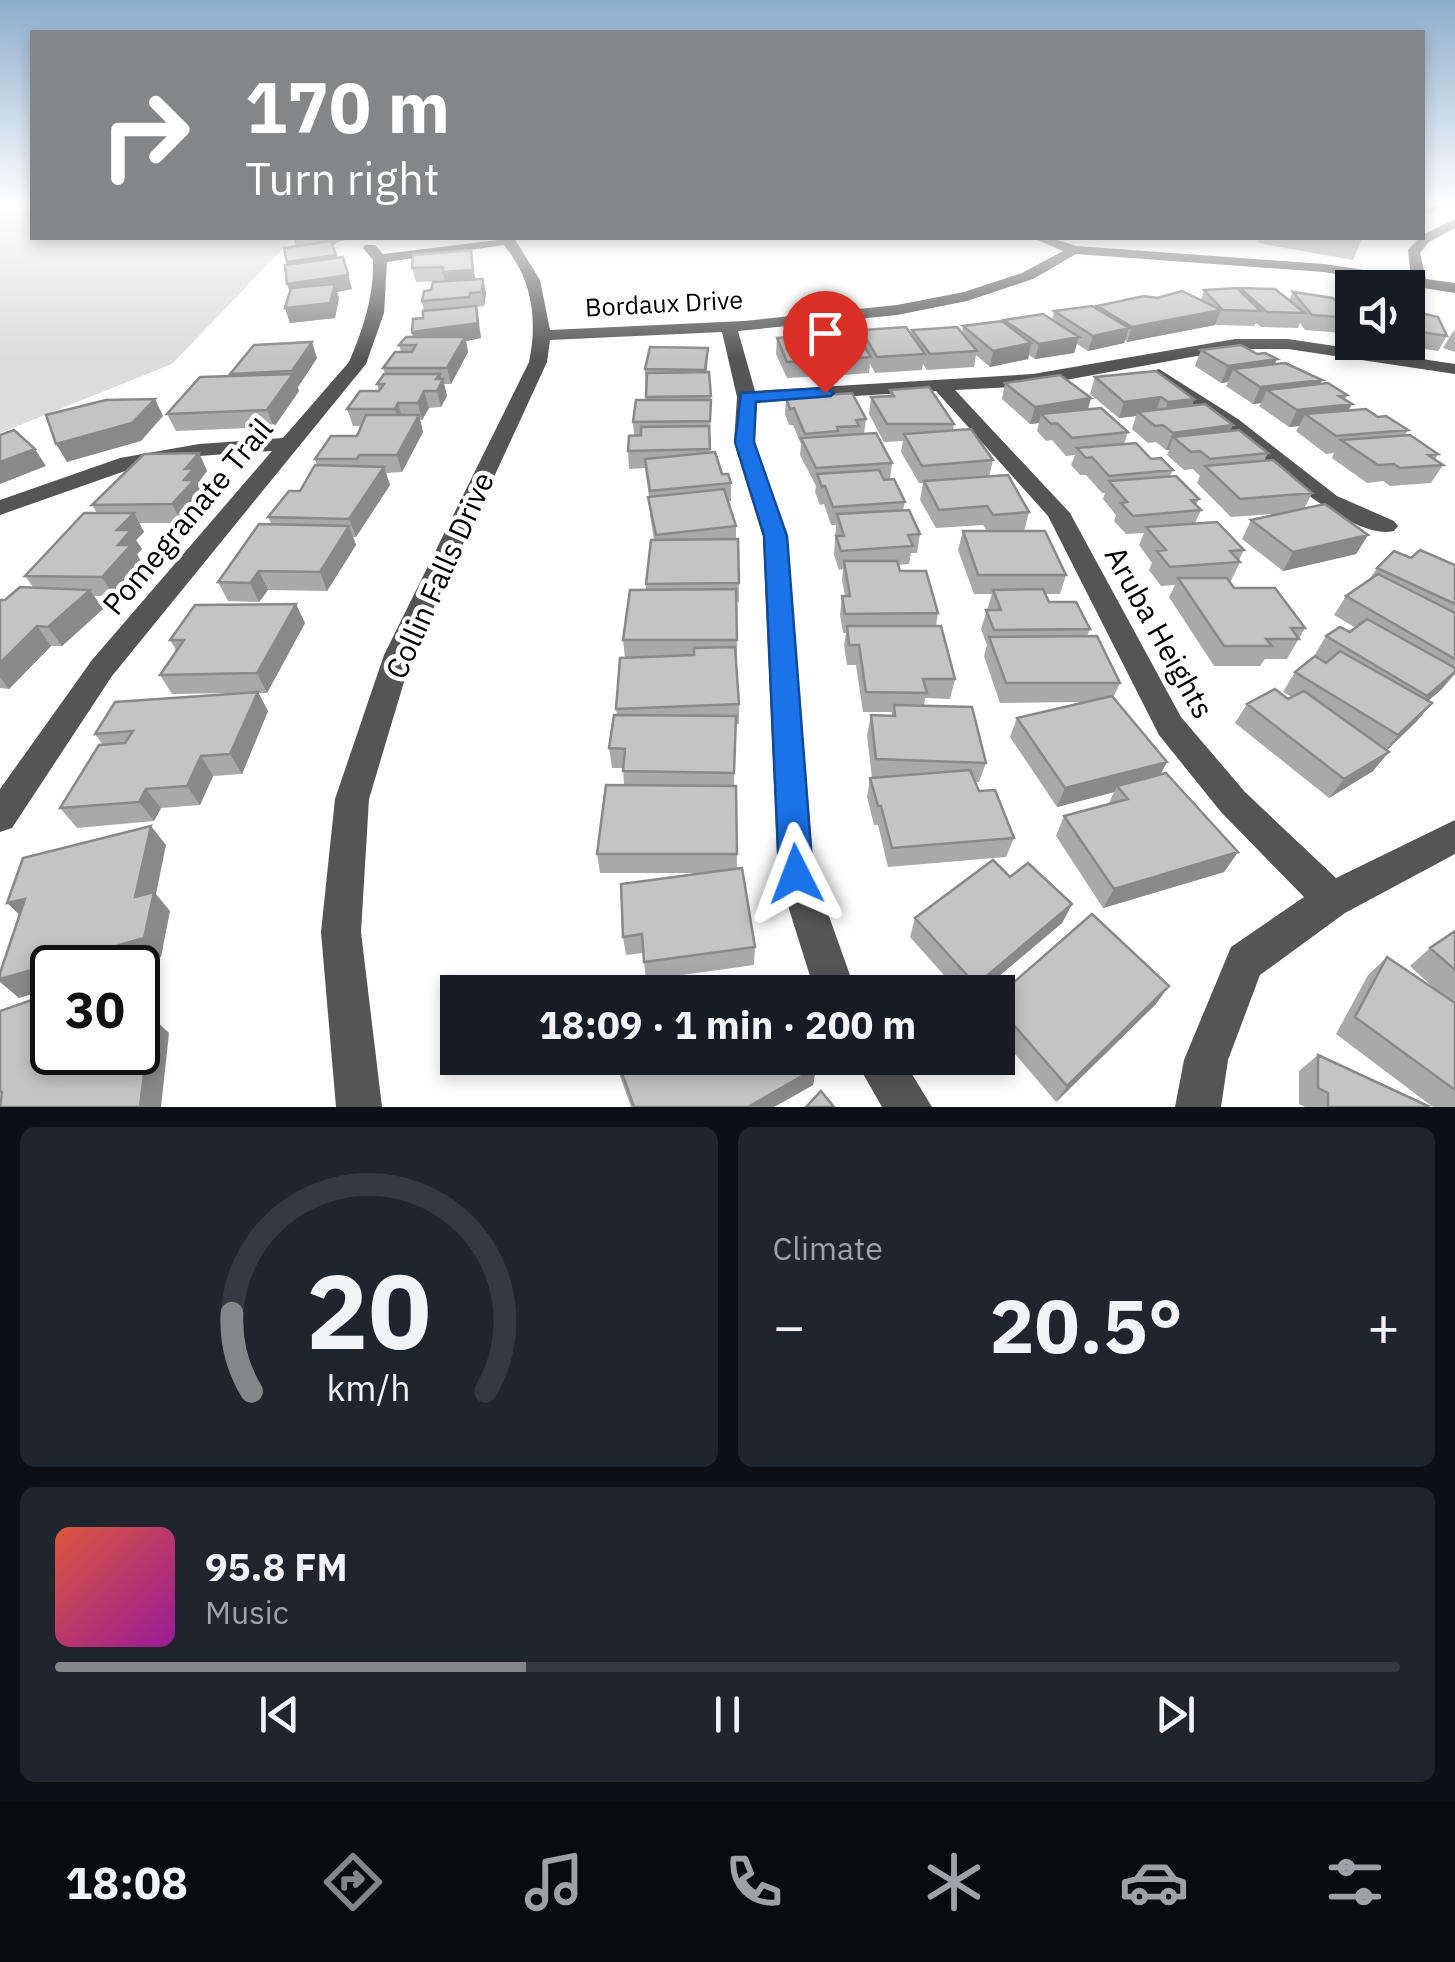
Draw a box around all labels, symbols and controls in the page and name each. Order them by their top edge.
text: 170 m [245,61,450,152]
icon: right [80,70,210,200]
text: Turn right [245,149,440,207]
map controls [1335,270,1425,360]
button: sound [1335,270,1425,360]
street label: Bordaux Drive [584,282,744,324]
pin [783,291,868,394]
icon: arrive [798,306,853,361]
street label: Pomegranate Trail [93,410,281,622]
street label: Collin Falls Drive [376,466,502,684]
street label: Aruba Heights [1097,539,1223,725]
position arrow [744,822,848,926]
speed limit sign: 30 [30,945,160,1075]
text: 18:09 · 1 min · 200 m [539,1000,916,1049]
text: Climate [773,1227,883,1269]
text: 20 [306,1242,431,1378]
text: 20.5° [989,1276,1183,1374]
text: − [773,1290,806,1361]
text: + [1367,1290,1400,1361]
text: km/h [327,1364,411,1411]
text: 95.8 FM [205,1542,348,1591]
text: Music [205,1591,289,1633]
icon: previous [252,1687,307,1742]
icon: pause [700,1687,755,1742]
icon: next [1148,1687,1203,1742]
icon: directions [318,1847,388,1917]
icon: music [519,1847,589,1917]
icon: phone [719,1847,789,1917]
icon: climate [919,1847,989,1917]
icon: car [1119,1847,1189,1917]
icon: filters [1320,1847,1390,1917]
text: 18:08 [65,1853,188,1911]

